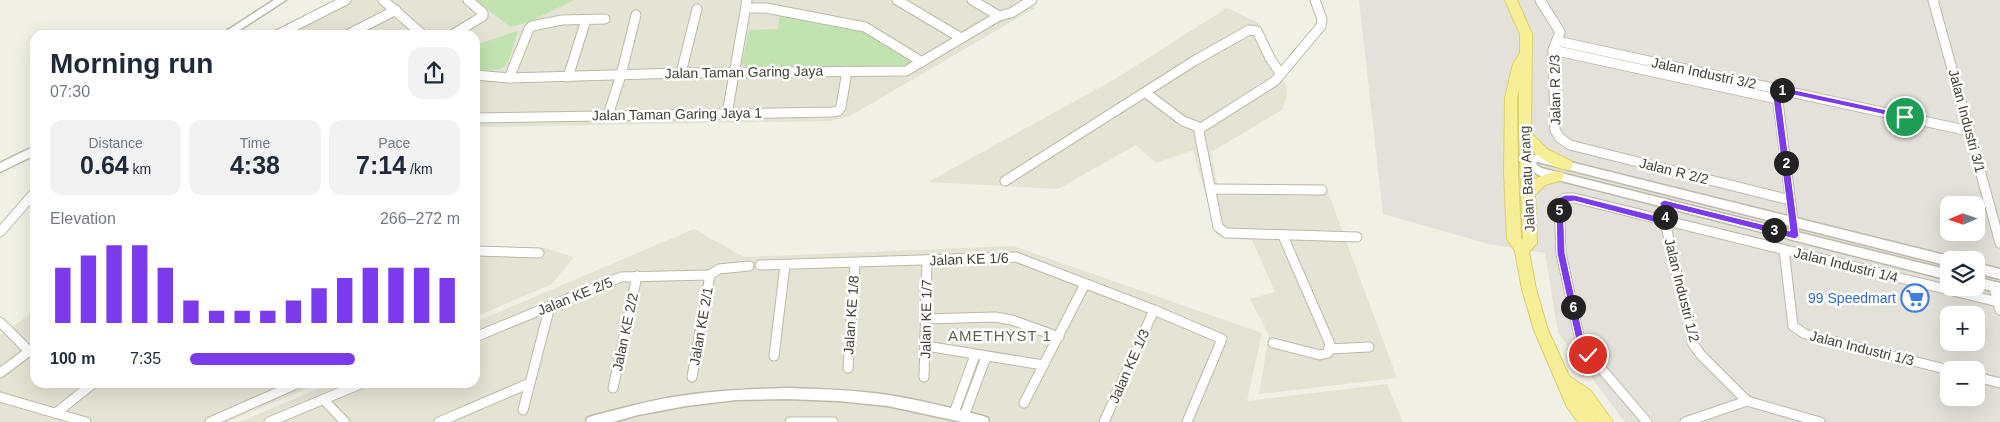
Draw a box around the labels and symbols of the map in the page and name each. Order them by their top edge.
street label: Jalan R 2/3 [1546,54,1564,126]
street label: Jalan Industri 3/2 [1650,54,1758,92]
street label: Jalan Taman Garing Jaya [665,63,824,81]
street label: Jalan Industri 3/1 [1945,67,1989,175]
pin: 1 [1770,78,1794,102]
pin [1884,96,1926,138]
street label: Jalan Taman Garing Jaya 1 [592,105,762,123]
street label: Jalan Batu Arang [1516,125,1538,233]
pin: 2 [1774,150,1798,176]
street label: Jalan R 2/2 [1638,155,1710,187]
north arrow [1940,196,1985,241]
pin: 5 [1546,198,1572,222]
pin: 4 [1652,204,1678,230]
pin: 3 [1762,218,1786,242]
street label: Jalan Industri 1/2 [1661,236,1703,344]
street label: Jalan Industri 1/4 [1792,244,1900,286]
street label: Jalan KE 1/6 [929,250,1009,268]
street label: Jalan KE 2/5 [535,274,615,318]
street label: Jalan KE 1/8 [840,275,862,355]
street label: Jalan KE 1/7 [917,279,935,359]
supermarket icon: 99 Speedmart [1900,283,1930,313]
street label: Jalan KE 2/1 [686,285,716,366]
place label: 99 Speedmart [1808,290,1896,306]
street label: Jalan KE 2/2 [609,291,641,372]
pin: 6 [1560,294,1586,320]
street label: Jalan KE 1/3 [1106,326,1153,406]
district label: AMETHYST 1 [948,327,1052,344]
street label: Jalan Industri 1/3 [1808,327,1916,369]
pin [1567,334,1609,376]

